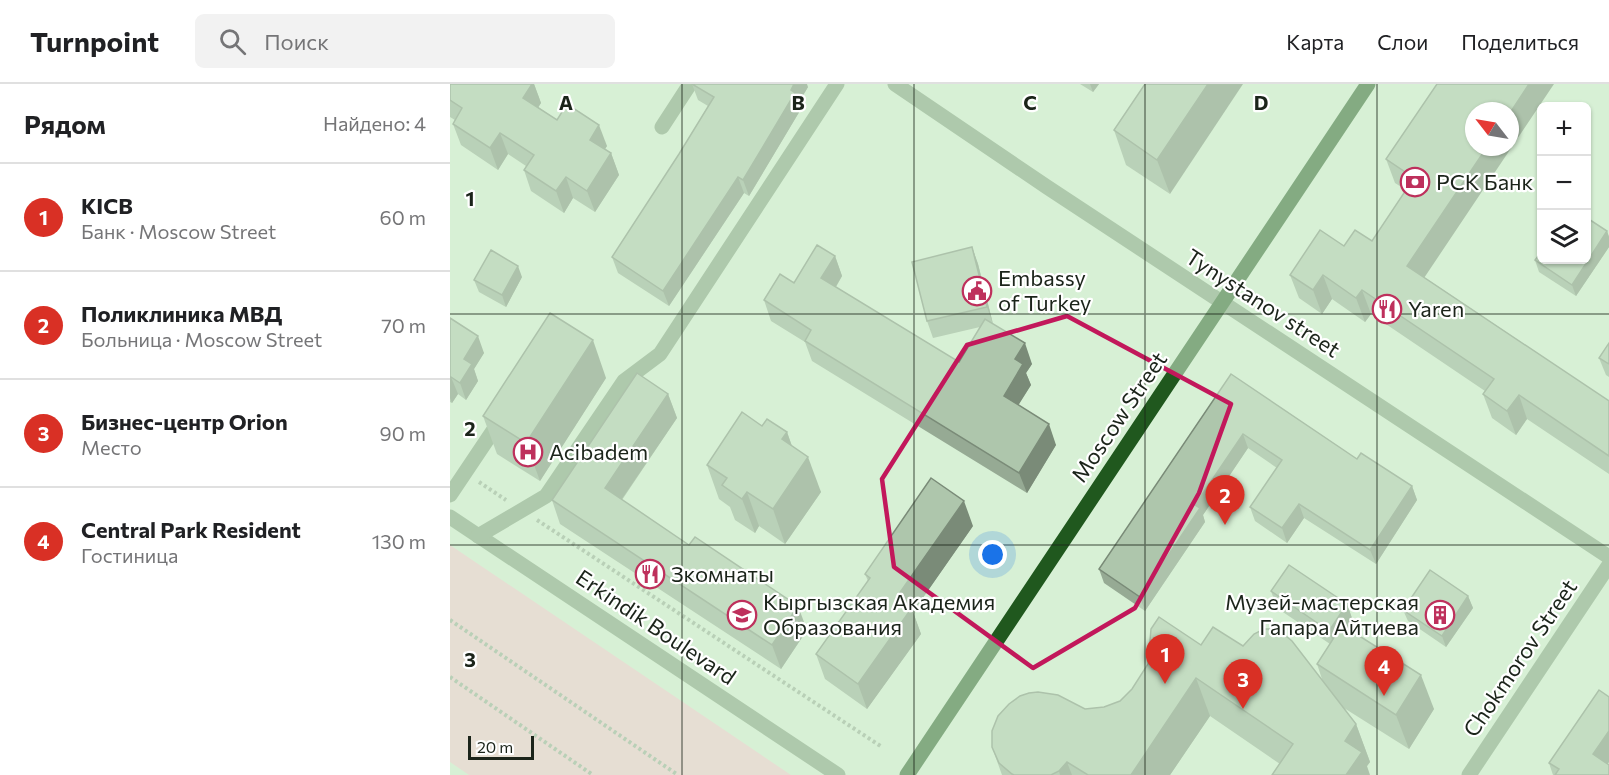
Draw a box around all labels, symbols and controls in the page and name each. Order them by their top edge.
search box [195,14,615,68]
text: Turnpoint [30,24,159,58]
icon: search [216,25,249,58]
text: Поиск [264,28,329,55]
text: Карта [1286,29,1344,54]
text: Слои [1377,29,1428,54]
text: Поделиться [1461,29,1579,54]
text: A [559,90,573,114]
text: B [791,90,805,114]
text: C [1023,90,1037,114]
text: D [1254,90,1268,114]
north arrow [1465,102,1519,156]
map controls [1537,102,1591,264]
button: + [1537,102,1591,156]
text: Рядом [24,108,106,139]
text: Найдено: 4 [323,111,426,135]
button: − [1537,156,1591,210]
bank icon: РСК Банк [1399,166,1431,198]
place label: РСК Банк [1436,168,1534,195]
text: 1 [465,186,475,210]
text: KICB [81,192,133,219]
text: 1 [39,205,48,229]
text: 60 m [380,205,426,229]
button: layers [1537,210,1591,264]
text: Банк · Moscow Street [81,219,276,243]
street label: Tynystanov street [1181,243,1345,363]
place label: Embassy of Turkey [998,264,1091,316]
public building icon: Embassy of Turkey [961,275,993,307]
restaurant icon: Yaren [1371,293,1403,325]
place label: Yaren [1408,295,1464,322]
text: Поликлиника МВД [81,300,282,327]
text: 2 [38,313,49,337]
text: 70 m [381,313,426,337]
text: Больница · Moscow Street [81,327,322,351]
street label: Moscow Street [1065,346,1172,487]
text: Бизнес-центр Orion [81,408,288,435]
text: 2 [464,416,476,440]
text: 3 [38,421,49,445]
text: 90 m [380,421,426,445]
text: Место [81,435,142,459]
hospital icon: Acibadem [512,436,544,468]
place label: Acibadem [549,438,648,465]
pin: 2 [1206,476,1244,525]
text: Central Park Resident [81,516,301,543]
text: 4 [37,529,50,553]
text: 130 m [372,529,426,553]
your location [978,540,1007,569]
text: Гостиница [81,543,178,567]
restaurant icon: Зкомнаты [634,558,666,590]
place label: Зкомнаты [671,560,774,587]
street label: Erkindik Boulevard [571,563,741,690]
street label: Chokmorov Street [1457,574,1582,742]
place label: Кыргызская Академия Образования [763,588,995,640]
place label: Музей-мастерская Гапара Айтиева [1225,588,1419,640]
school or university icon: Кыргызская Академия Образования [726,599,758,631]
building icon: Музей-мастерская Гапара Айтиева [1424,599,1456,631]
pin: 1 [1146,634,1184,684]
pin: 4 [1364,646,1404,696]
text: 3 [464,647,476,671]
pin: 3 [1224,660,1262,709]
scale bar [468,733,534,760]
text: 20 m [477,737,513,756]

